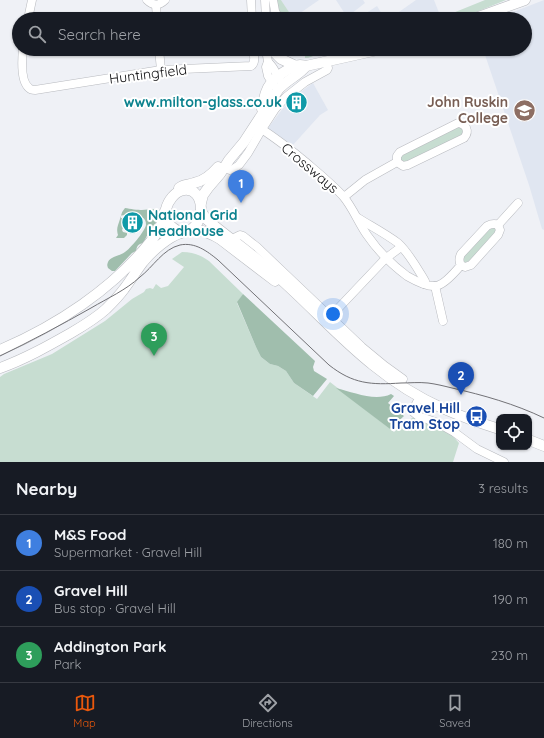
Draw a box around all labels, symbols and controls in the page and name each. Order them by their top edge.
search box [12,12,532,56]
icon: search [26,23,48,45]
text: Search here [58,25,141,44]
street label: Huntingfield [108,60,188,88]
building icon: www.milton-glass.co.uk [284,89,310,115]
place label: www.milton-glass.co.uk [124,93,282,111]
place label: John Ruskin College [427,93,508,127]
school or university icon: John Ruskin College [511,97,537,123]
street label: Crossways [278,139,342,197]
pin: 1 [228,170,254,203]
place label: National Grid Headhouse [148,206,238,240]
building icon: National Grid Headhouse [120,210,146,236]
your location [323,304,343,324]
pin: 3 [141,323,167,356]
pin: 2 [448,362,474,395]
place label: Gravel Hill Tram Stop [389,399,460,433]
bus stop icon: Gravel Hill Tram Stop [463,403,489,429]
map controls [496,414,532,450]
button: locate [496,414,532,450]
text: Nearby [16,478,77,499]
text: 3 results [478,480,528,496]
text: M&S Food [54,525,126,544]
text: 1 [26,535,32,551]
text: 180 m [493,535,528,551]
text: Supermarket · Gravel Hill [54,544,202,560]
text: Gravel Hill [54,581,128,600]
text: 2 [25,591,33,607]
text: 190 m [493,591,528,607]
text: Bus stop · Gravel Hill [54,600,176,616]
text: Addington Park [54,637,166,656]
text: 3 [26,647,32,663]
text: 230 m [491,647,528,663]
text: Park [54,656,82,672]
tab: Map [73,692,96,730]
tab: Directions [242,692,293,730]
tab: Saved [439,692,471,730]

